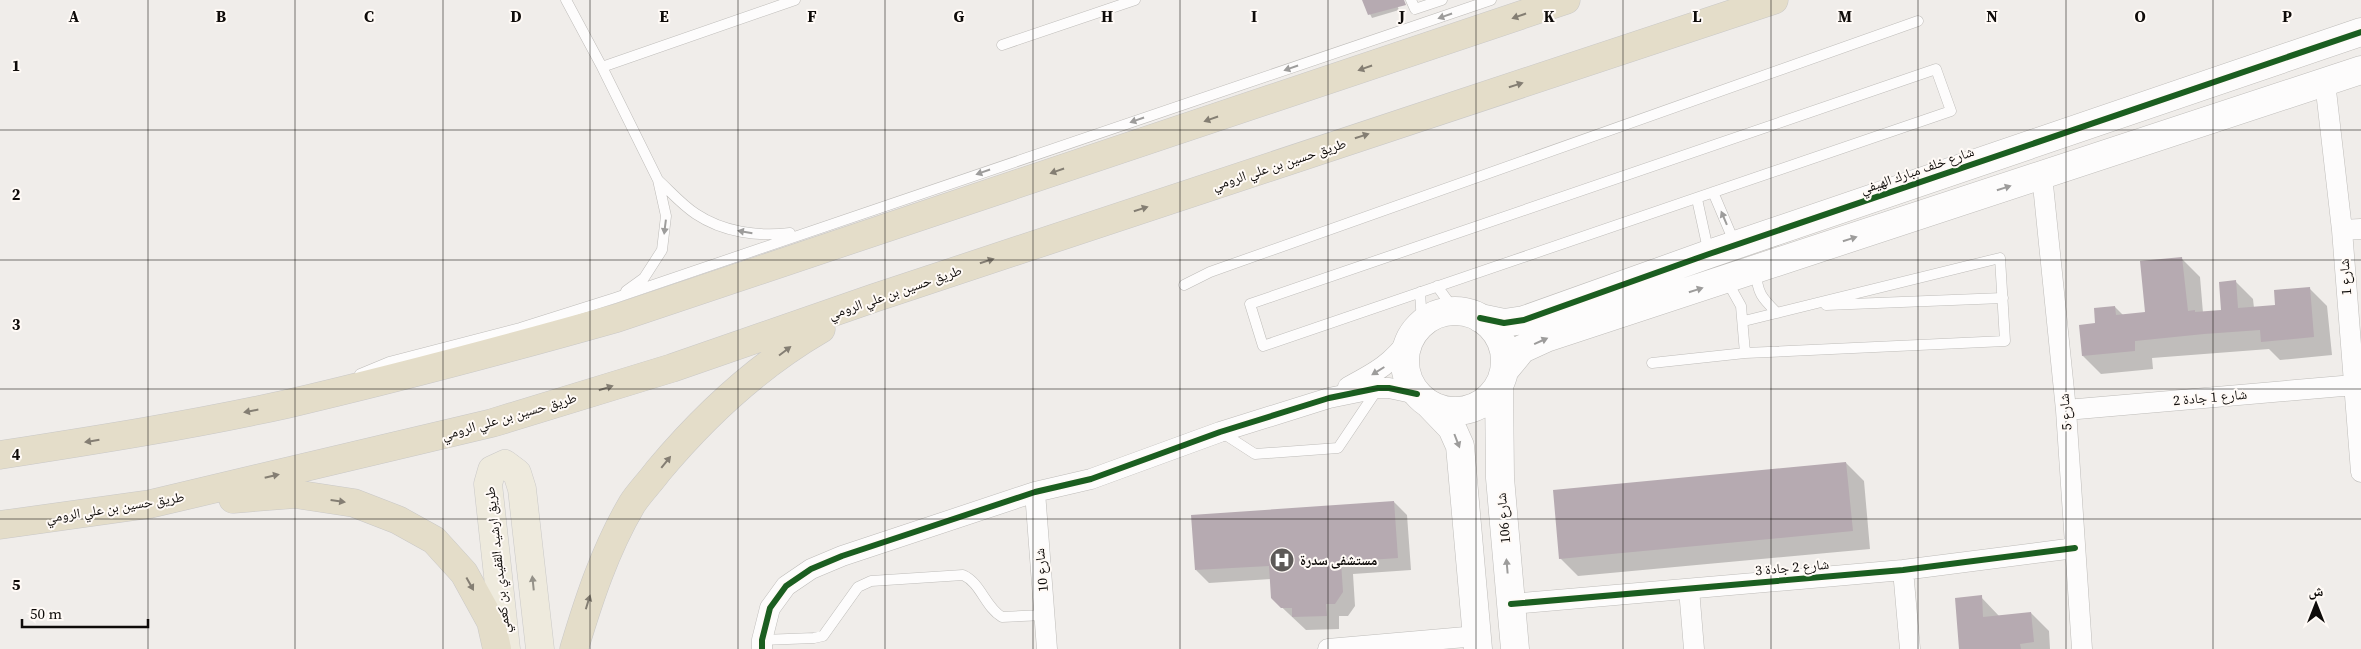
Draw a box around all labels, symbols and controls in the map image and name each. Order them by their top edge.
text: A [69,5,80,27]
text: B [216,5,227,27]
text: C [364,5,374,27]
text: D [510,5,522,27]
text: E [659,5,669,27]
text: F [807,5,817,27]
text: G [954,5,965,27]
text: H [1101,5,1113,27]
text: I [1251,5,1257,27]
text: J [1398,5,1405,27]
text: K [1543,5,1555,27]
text: L [1692,5,1702,27]
text: M [1838,5,1852,27]
text: N [1986,5,1998,27]
text: O [2134,5,2146,27]
text: P [2282,5,2292,27]
one-way arrow [1437,12,1452,20]
one-way arrow [1512,12,1527,20]
text: 1 [12,54,20,76]
one-way arrow [1283,64,1298,72]
one-way arrow [1358,64,1373,72]
one-way arrow [1509,81,1524,89]
one-way arrow [1129,116,1144,124]
one-way arrow [1204,116,1219,124]
one-way arrow [1355,132,1370,140]
street label: طريق حسين بن علي الرومي [1209,133,1349,197]
street label: شارع خلف مبارك الهيفي [1857,141,1977,200]
one-way arrow [975,168,990,176]
one-way arrow [1050,168,1065,176]
text: 2 [12,183,21,205]
one-way arrow [1997,184,2012,192]
one-way arrow [1134,205,1149,213]
one-way arrow [1720,210,1728,225]
one-way arrow [661,220,669,236]
one-way arrow [736,228,752,236]
one-way arrow [1843,235,1858,243]
one-way arrow [980,256,995,264]
street label: شارع 1 [2334,258,2356,296]
street label: طريق حسين بن علي الرومي [826,260,965,326]
one-way arrow [1688,286,1703,293]
text: 3 [12,313,21,335]
one-way arrow [1534,336,1548,344]
one-way arrow [778,346,792,356]
one-way arrow [1371,366,1384,375]
one-way arrow [598,384,613,392]
street label: شارع 1 جادة 2 [2172,384,2248,410]
street label: طريق حسين بن علي الرومي [439,387,579,446]
street label: شارع 5 [2053,393,2077,431]
one-way arrow [243,407,259,415]
one-way arrow [1453,434,1461,449]
one-way arrow [83,437,99,445]
text: 4 [12,443,21,465]
one-way arrow [661,455,672,468]
one-way arrow [264,472,279,480]
street label: طريق ارشيد القفيدي بن كعمي [479,485,516,635]
street label: طريق حسين بن علي الرومي [44,486,186,529]
street label: شارع 106 [1491,492,1515,544]
one-way arrow [330,497,346,505]
street label: شارع 10 [1029,547,1053,593]
hospital icon: مستشفى سدرة [1269,547,1295,573]
place label: مستشفى سدرة [1300,550,1377,570]
street label: شارع 2 جادة 3 [1754,554,1830,580]
one-way arrow [1503,557,1511,573]
text: 5 [12,573,21,595]
one-way arrow [529,575,537,591]
one-way arrow [466,577,474,592]
north arrow [2291,579,2341,629]
text: ش [2309,581,2324,601]
one-way arrow [585,595,593,610]
scale bar [22,596,149,628]
text: 50 m [30,603,62,624]

